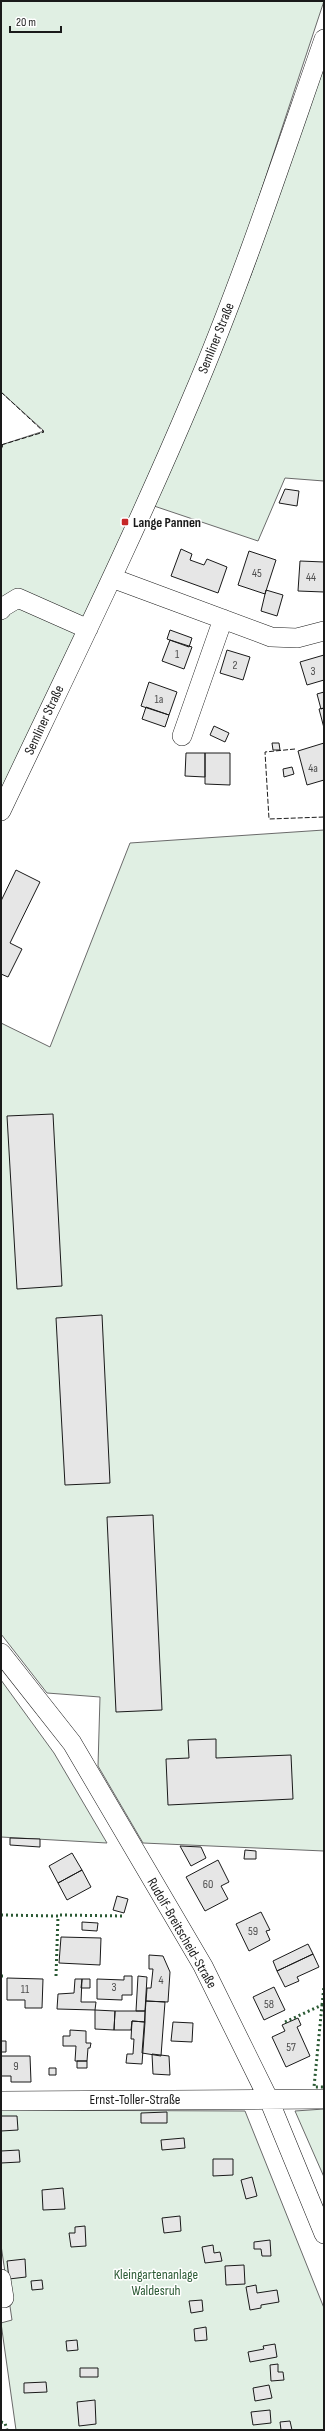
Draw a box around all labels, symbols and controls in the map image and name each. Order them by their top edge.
scale bar [10,8,61,34]
text: 20 m [16,15,36,30]
street label: Semliner Straße [194,300,238,376]
place label: Lange Pannen [133,514,201,531]
marker: Lange Pannen [120,517,130,527]
house number: 45 [252,566,262,581]
house number: 44 [306,570,316,585]
house number: 1 [175,647,180,662]
house number: 2 [233,658,238,673]
house number: 3 [310,664,316,679]
street label: Semliner Straße [20,682,68,758]
house number: 1a [155,692,164,707]
house number: 4a [308,761,318,776]
street label: Rudolf-Breitscheid-Straße [143,1875,221,1991]
house number: 60 [203,1877,213,1892]
house number: 59 [248,1924,258,1939]
house number: 4 [158,1973,164,1988]
house number: 3 [111,1980,117,1995]
house number: 11 [21,1982,30,1997]
house number: 58 [264,1997,274,2012]
house number: 57 [286,2040,296,2055]
house number: 9 [13,2059,19,2074]
street label: Ernst-Toller-Straße [90,2091,180,2108]
park label: Kleingartenanlage Waldesruh [114,2266,198,2299]

